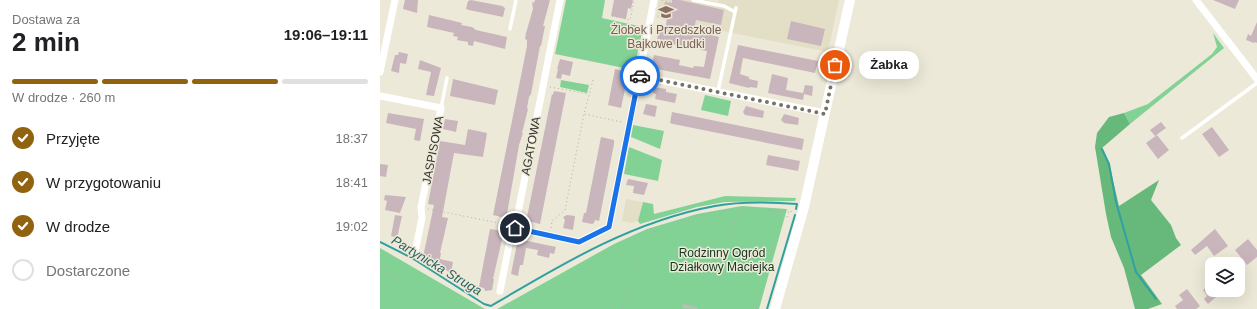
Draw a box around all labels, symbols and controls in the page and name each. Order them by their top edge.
school or university icon: Żlobek i Przedszkole Bajkowe Ludki [657,3,675,21]
text: Dostawa za [12,12,80,27]
place label: Żlobek i Przedszkole Bajkowe Ludki [611,23,722,51]
text: 19:06–19:11 [284,26,368,43]
text: 2 min [12,27,80,57]
pin [818,48,852,82]
callout: Żabka [859,51,919,79]
icon: bag [824,54,846,76]
courier [620,56,660,96]
text: Żabka [870,57,908,72]
icon: car [629,65,651,87]
text: W drodze · 260 m [12,90,115,105]
street label: JASPISOWA [419,115,447,185]
street label: AGATOWA [518,115,544,177]
icon: check [12,127,34,149]
text: Przyjęte [46,130,100,147]
text: 18:37 [335,131,368,146]
icon: check [12,171,34,193]
text: W przygotowaniu [46,174,161,191]
text: 18:41 [335,175,368,190]
pin [498,211,532,245]
icon: check [12,215,34,237]
icon: home [504,217,526,239]
text: W drodze [46,218,110,235]
text: 19:02 [335,219,368,234]
water label: Partynicka Struga [389,233,485,298]
park label: Rodzinny Ogród Działkowy Maciejka [670,246,775,274]
map controls [1205,257,1245,297]
button: layers [1205,257,1245,297]
text: Dostarczone [46,262,130,279]

